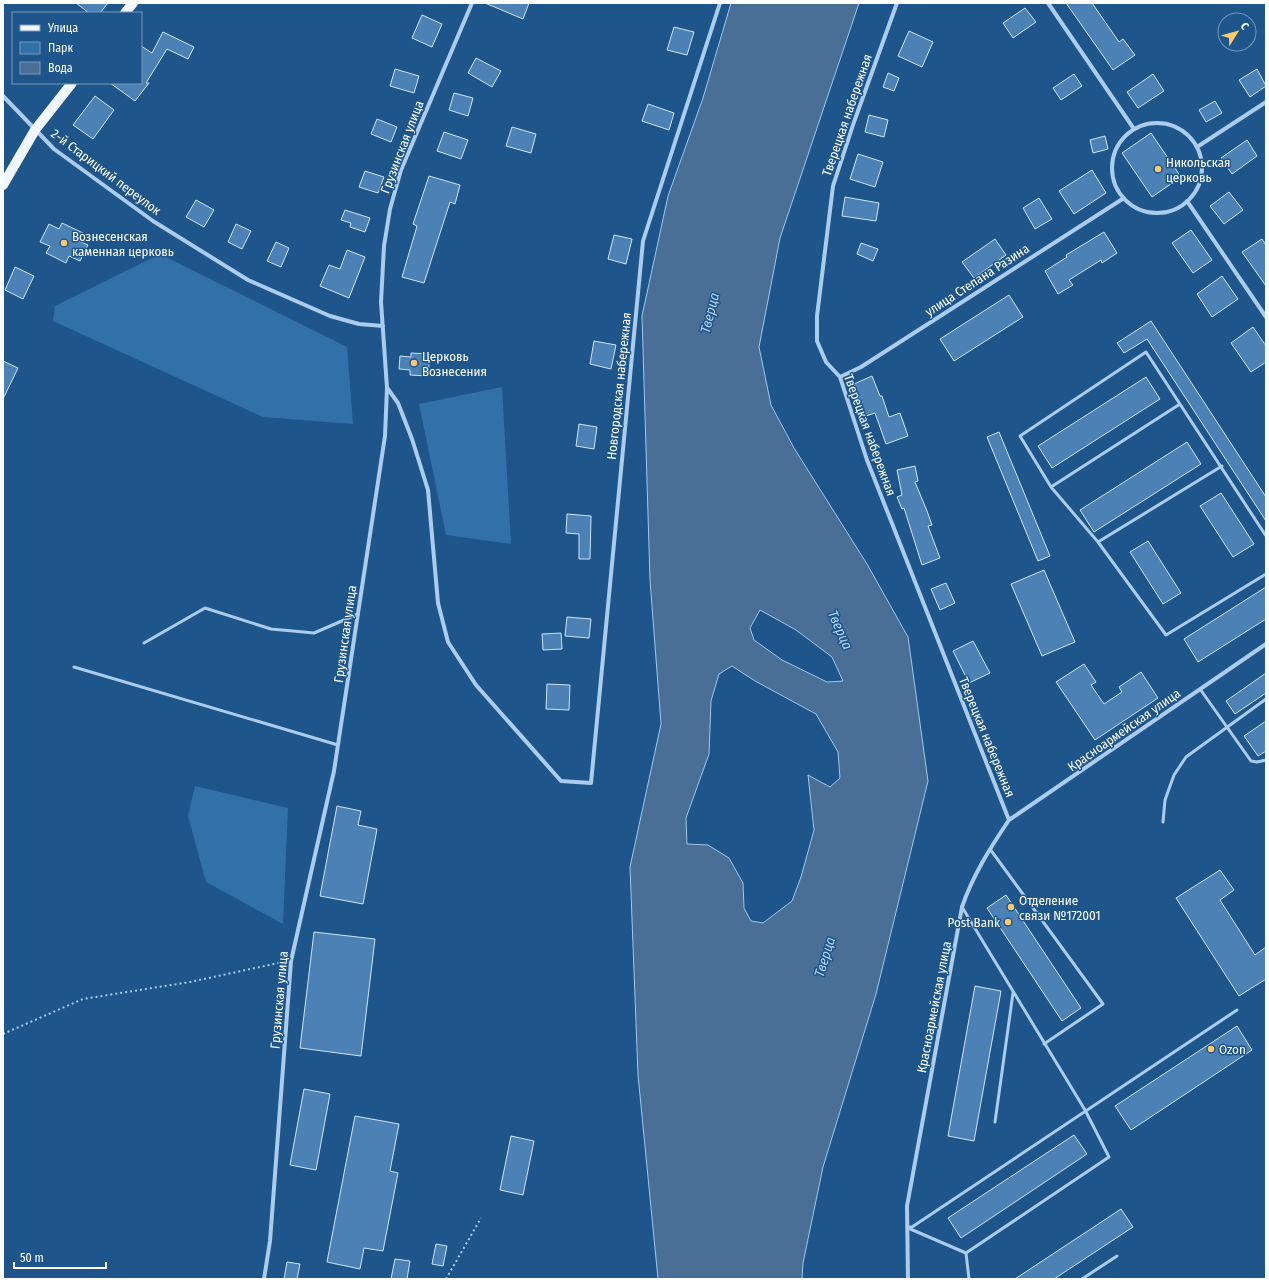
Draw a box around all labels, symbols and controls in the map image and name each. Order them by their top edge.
legend [12,12,142,84]
north arrow [1217,12,1257,52]
text: С [1238,20,1252,33]
text: Улица [47,21,78,35]
text: Парк [48,41,74,55]
street label: Тверецкая набережная [819,52,875,178]
text: Вода [48,61,73,75]
street label: Грузинская улица [377,99,427,195]
street label: 2-й Старицкий переулок [48,126,164,218]
place label: Никольская церковь [1166,155,1231,185]
marker: Никольская церковь [1153,164,1163,174]
place label: Вознесенская каменная церковь [72,229,174,259]
marker: Вознесенская каменная церковь [59,238,69,248]
street label: улица Степана Разина [922,241,1032,319]
water label: Тверца [697,291,723,335]
street label: Новгородская набережная [604,312,634,460]
place label: Церковь Вознесения [422,349,487,379]
marker: Церковь Вознесения [409,358,419,368]
street label: Тверецкая набережная [841,372,899,498]
street label: Грузинская улица [331,584,359,684]
water label: Тверца [824,608,856,652]
street label: Тверецкая набережная [956,675,1018,799]
street label: Красноармейская улица [1065,685,1183,775]
place label: Отделение связи №172001 [1019,893,1101,923]
marker: Отделение связи №172001 [1006,902,1016,912]
place label: Post Bank [948,915,1001,930]
marker: Post Bank [1003,917,1013,927]
water label: Тверца [811,935,839,979]
street label: Красноармейская улица [914,940,954,1074]
street label: Грузинская улица [267,950,291,1050]
place label: Ozon [1219,1042,1246,1057]
marker: Ozon [1206,1044,1216,1054]
scale bar [14,1244,106,1270]
text: 50 m [20,1251,44,1265]

